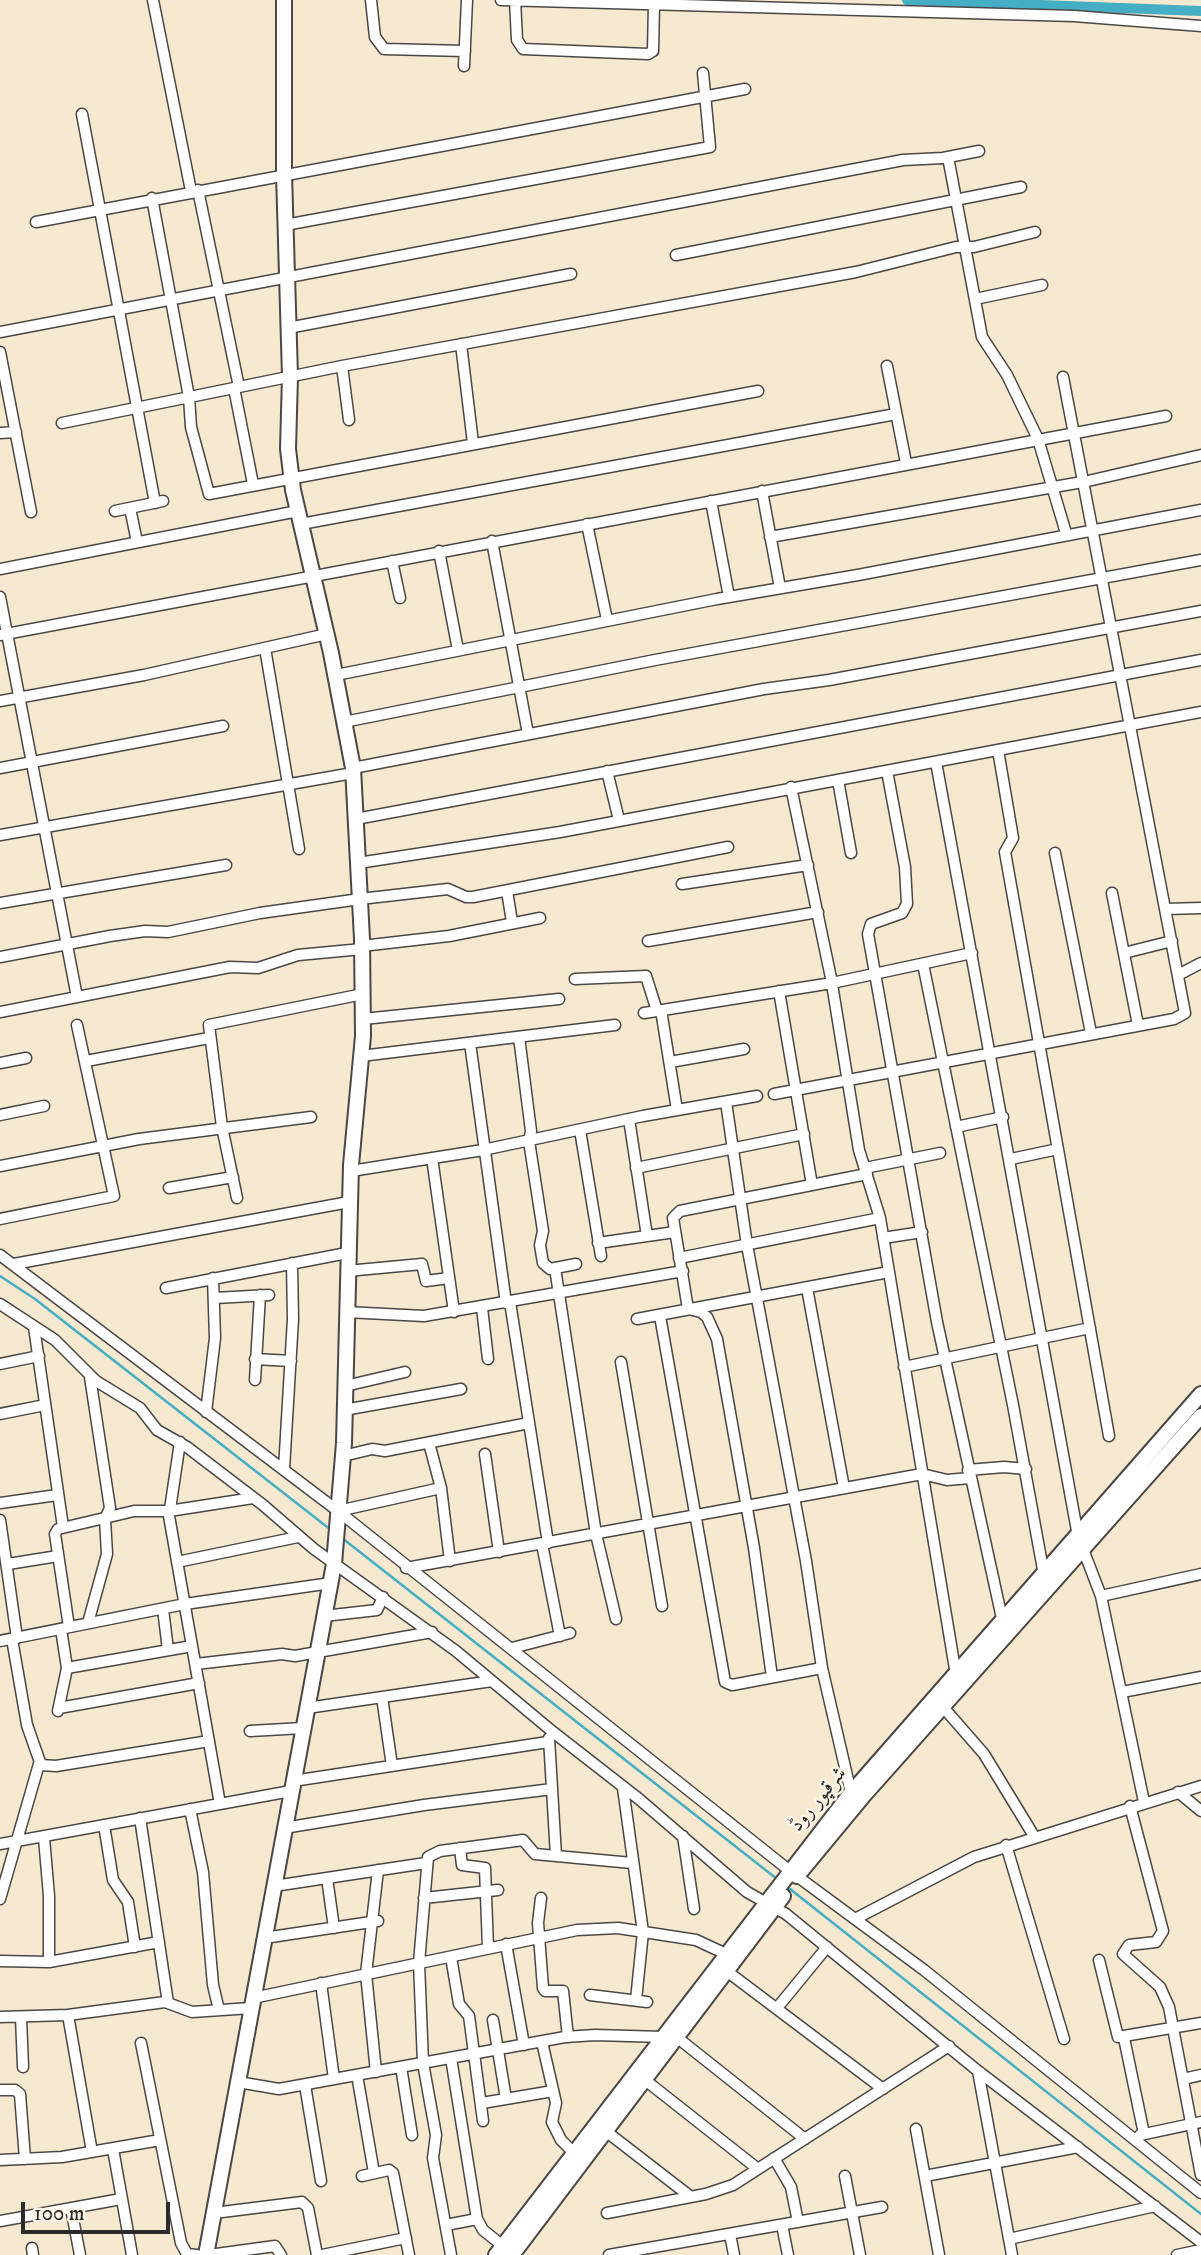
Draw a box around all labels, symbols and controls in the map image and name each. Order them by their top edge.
street label: شرقپور روڈ [785,1762,853,1838]
scale bar [24,2188,173,2232]
text: 100 m [34,2201,85,2227]

